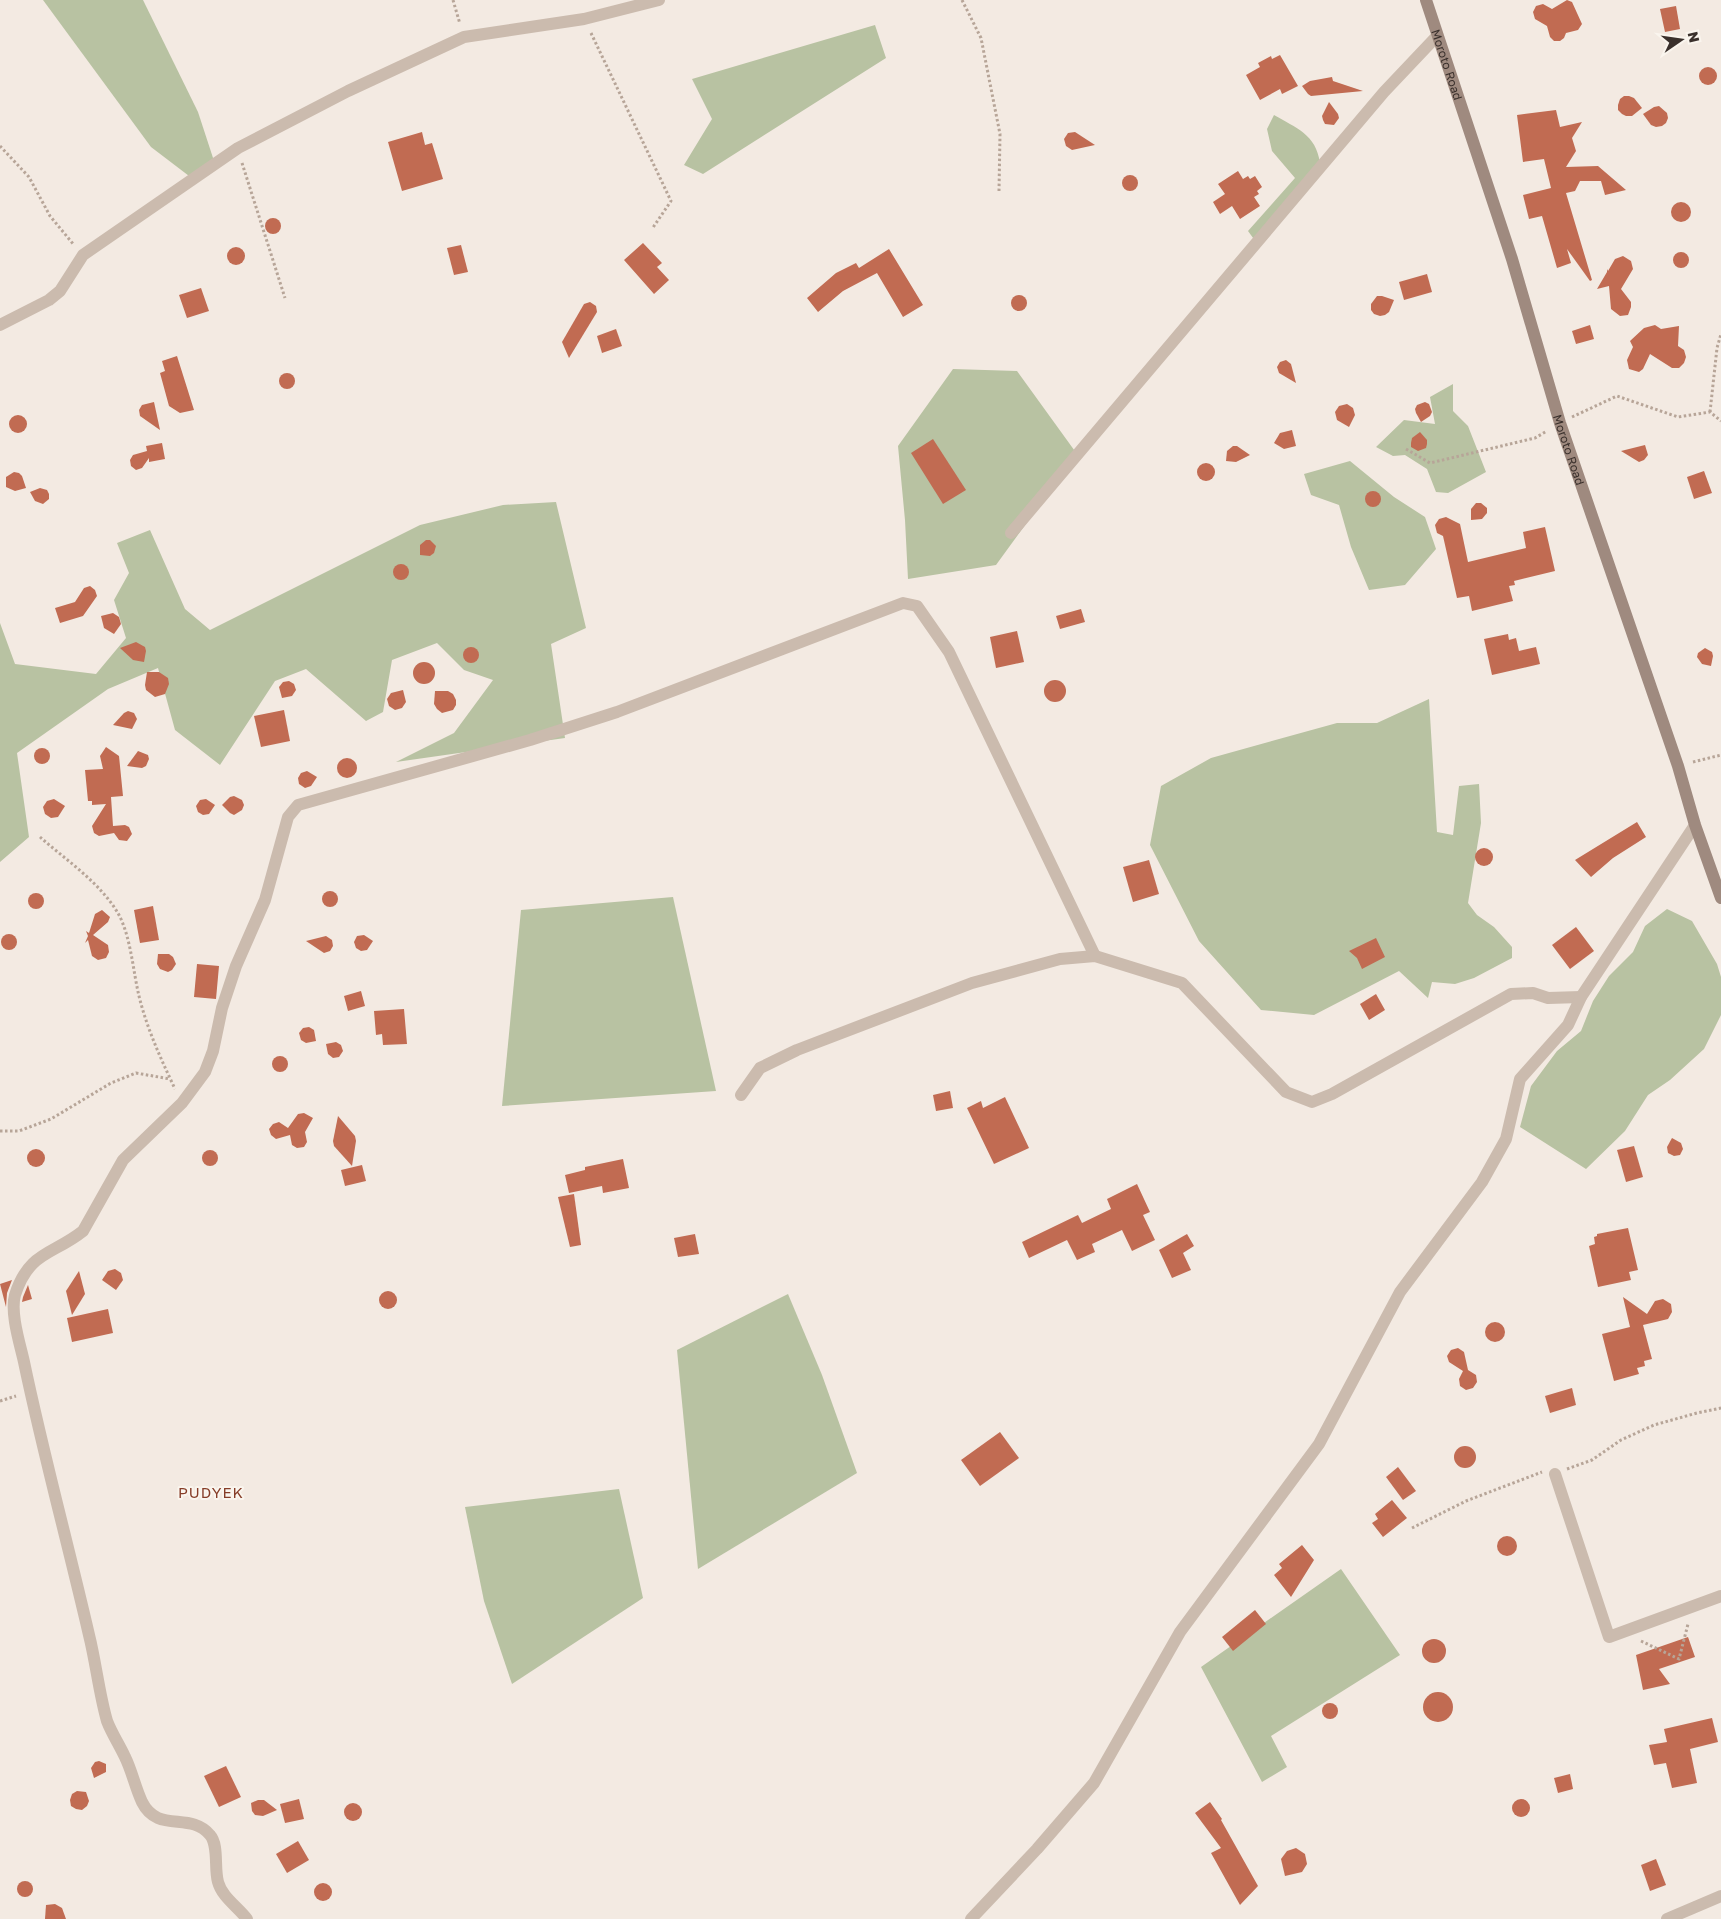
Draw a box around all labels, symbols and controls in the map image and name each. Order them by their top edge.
north arrow [1656,15,1706,65]
street label: Moroto Road [1429,27,1466,102]
text: N [1685,30,1704,44]
street label: Moroto Road [1550,413,1588,487]
district label: PUDYEK [178,1483,244,1501]

